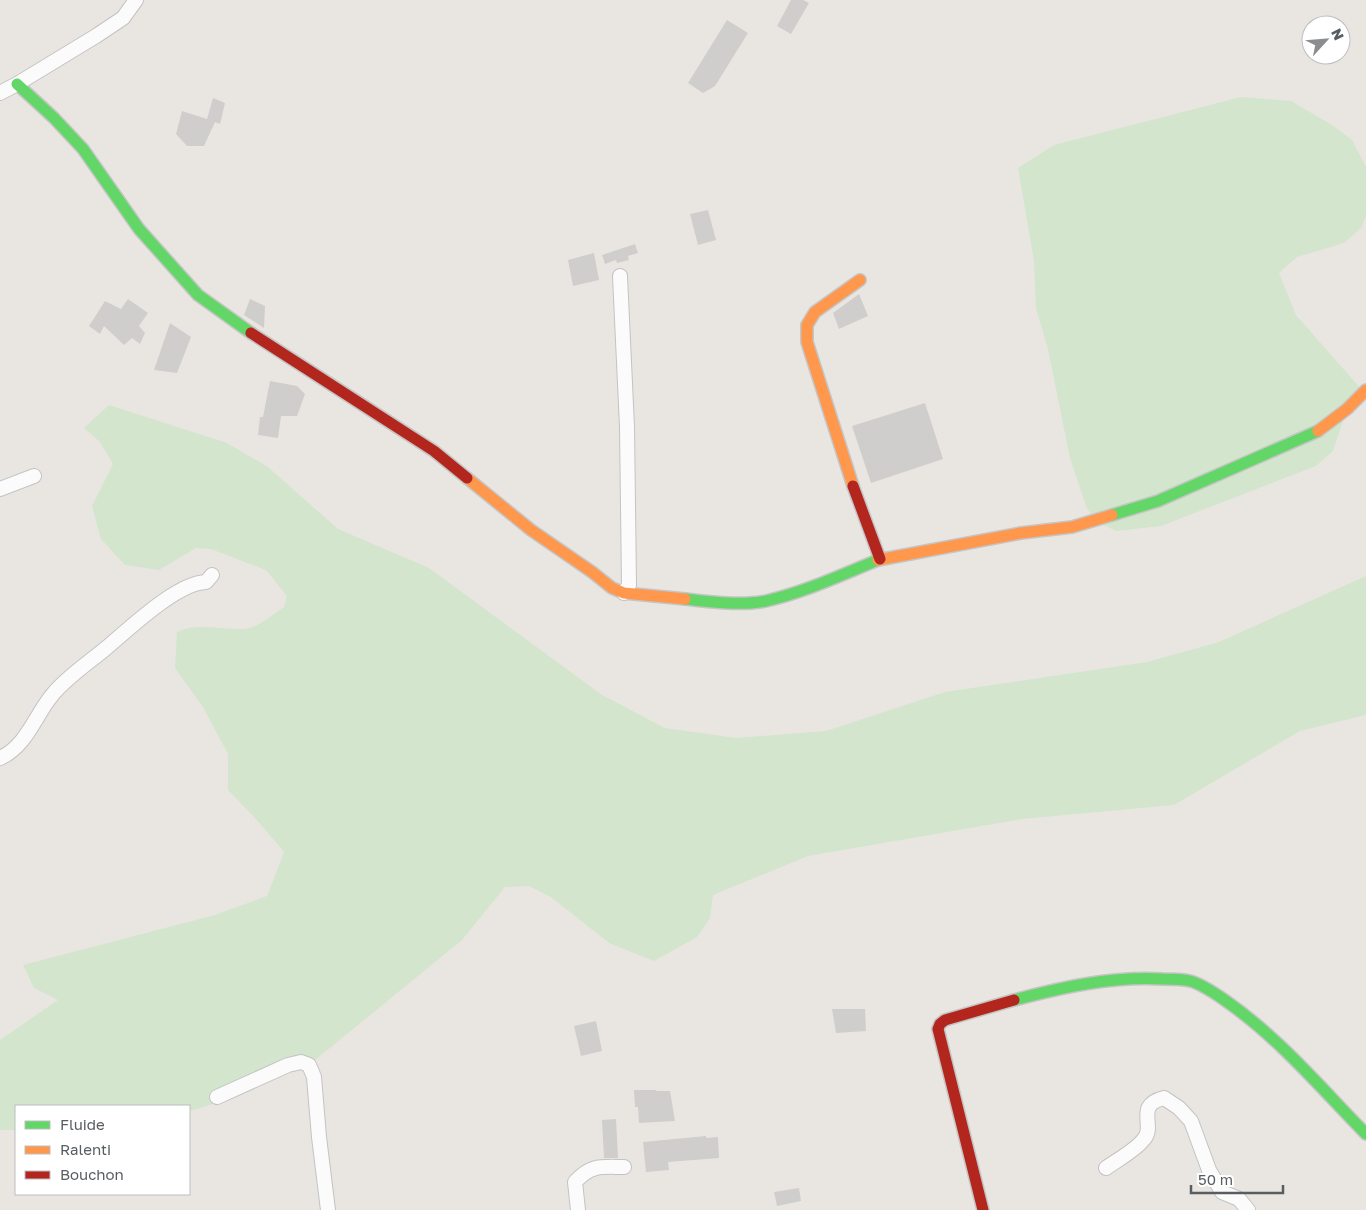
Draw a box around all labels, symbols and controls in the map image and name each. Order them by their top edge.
north arrow [1301,15,1351,65]
text: N [1328,26,1348,43]
legend [15,1105,190,1195]
text: Fluide [60,1115,105,1133]
text: Ralenti [60,1140,111,1158]
scale bar [1191,1162,1284,1194]
text: Bouchon [60,1165,124,1183]
text: 50 m [1198,1170,1233,1188]

